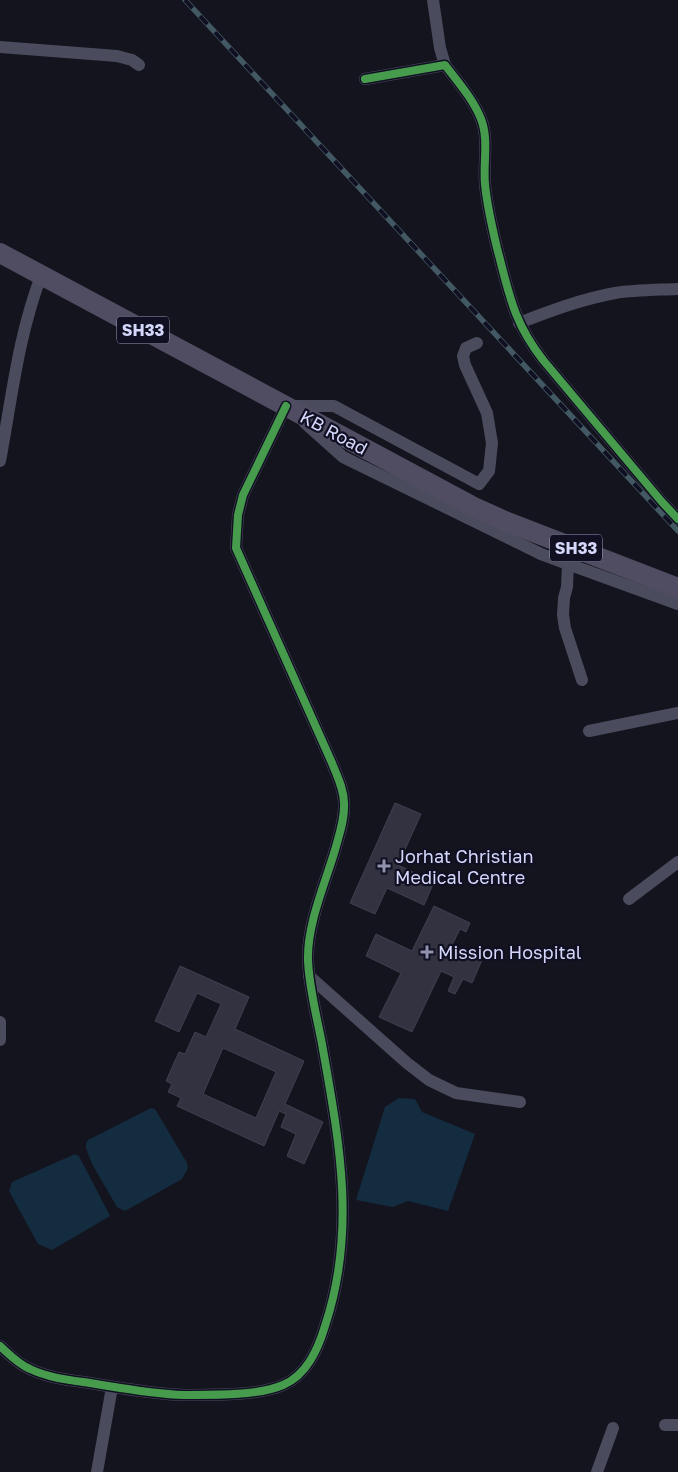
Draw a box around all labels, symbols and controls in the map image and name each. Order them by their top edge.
road number: SH33 [117,316,169,344]
street label: KB Road [297,405,371,459]
road number: SH33 [550,534,602,562]
place label: Jorhat Christian Medical Centre [395,845,534,888]
marker: Jorhat Christian Medical Centre [377,859,391,873]
place label: Mission Hospital [438,941,582,963]
marker: Mission Hospital [420,945,434,959]

